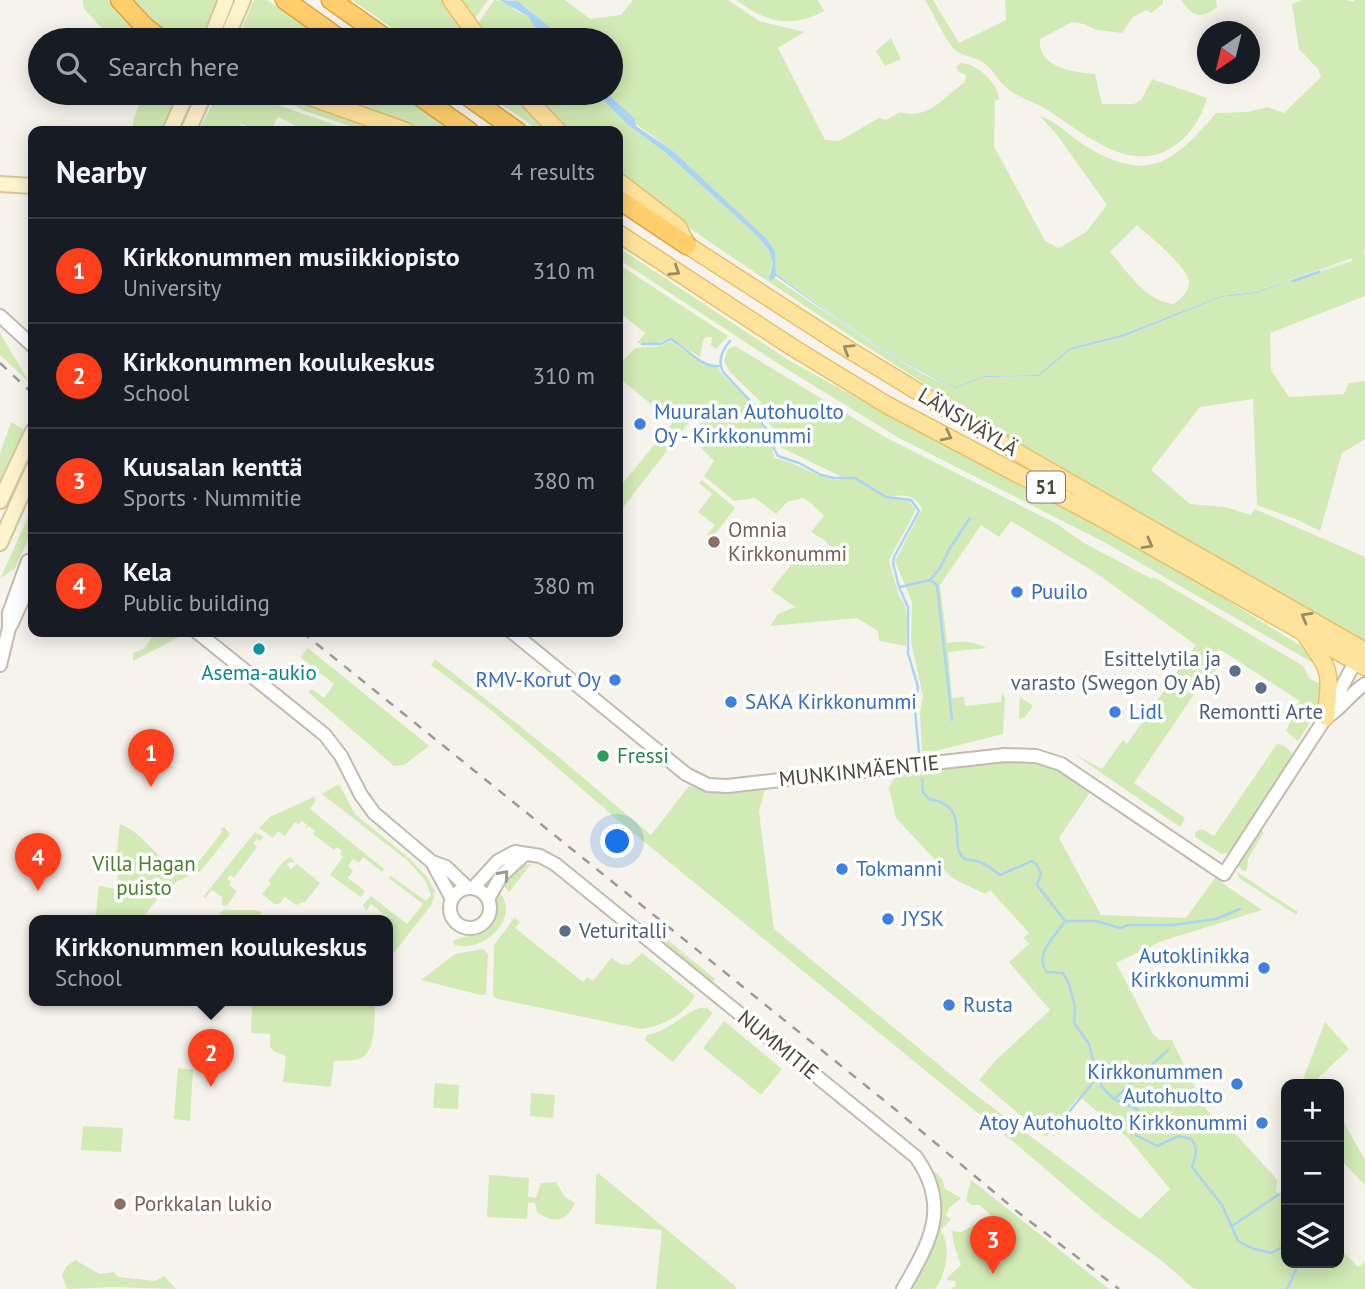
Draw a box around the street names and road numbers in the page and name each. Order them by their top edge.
street label: LÄNSIVÄYLÄ [914,381,1024,462]
road number: 51 [1027,472,1065,502]
street label: MUNKINMÄENTIE [778,749,940,792]
street label: NUMMITIE [732,1004,824,1085]

